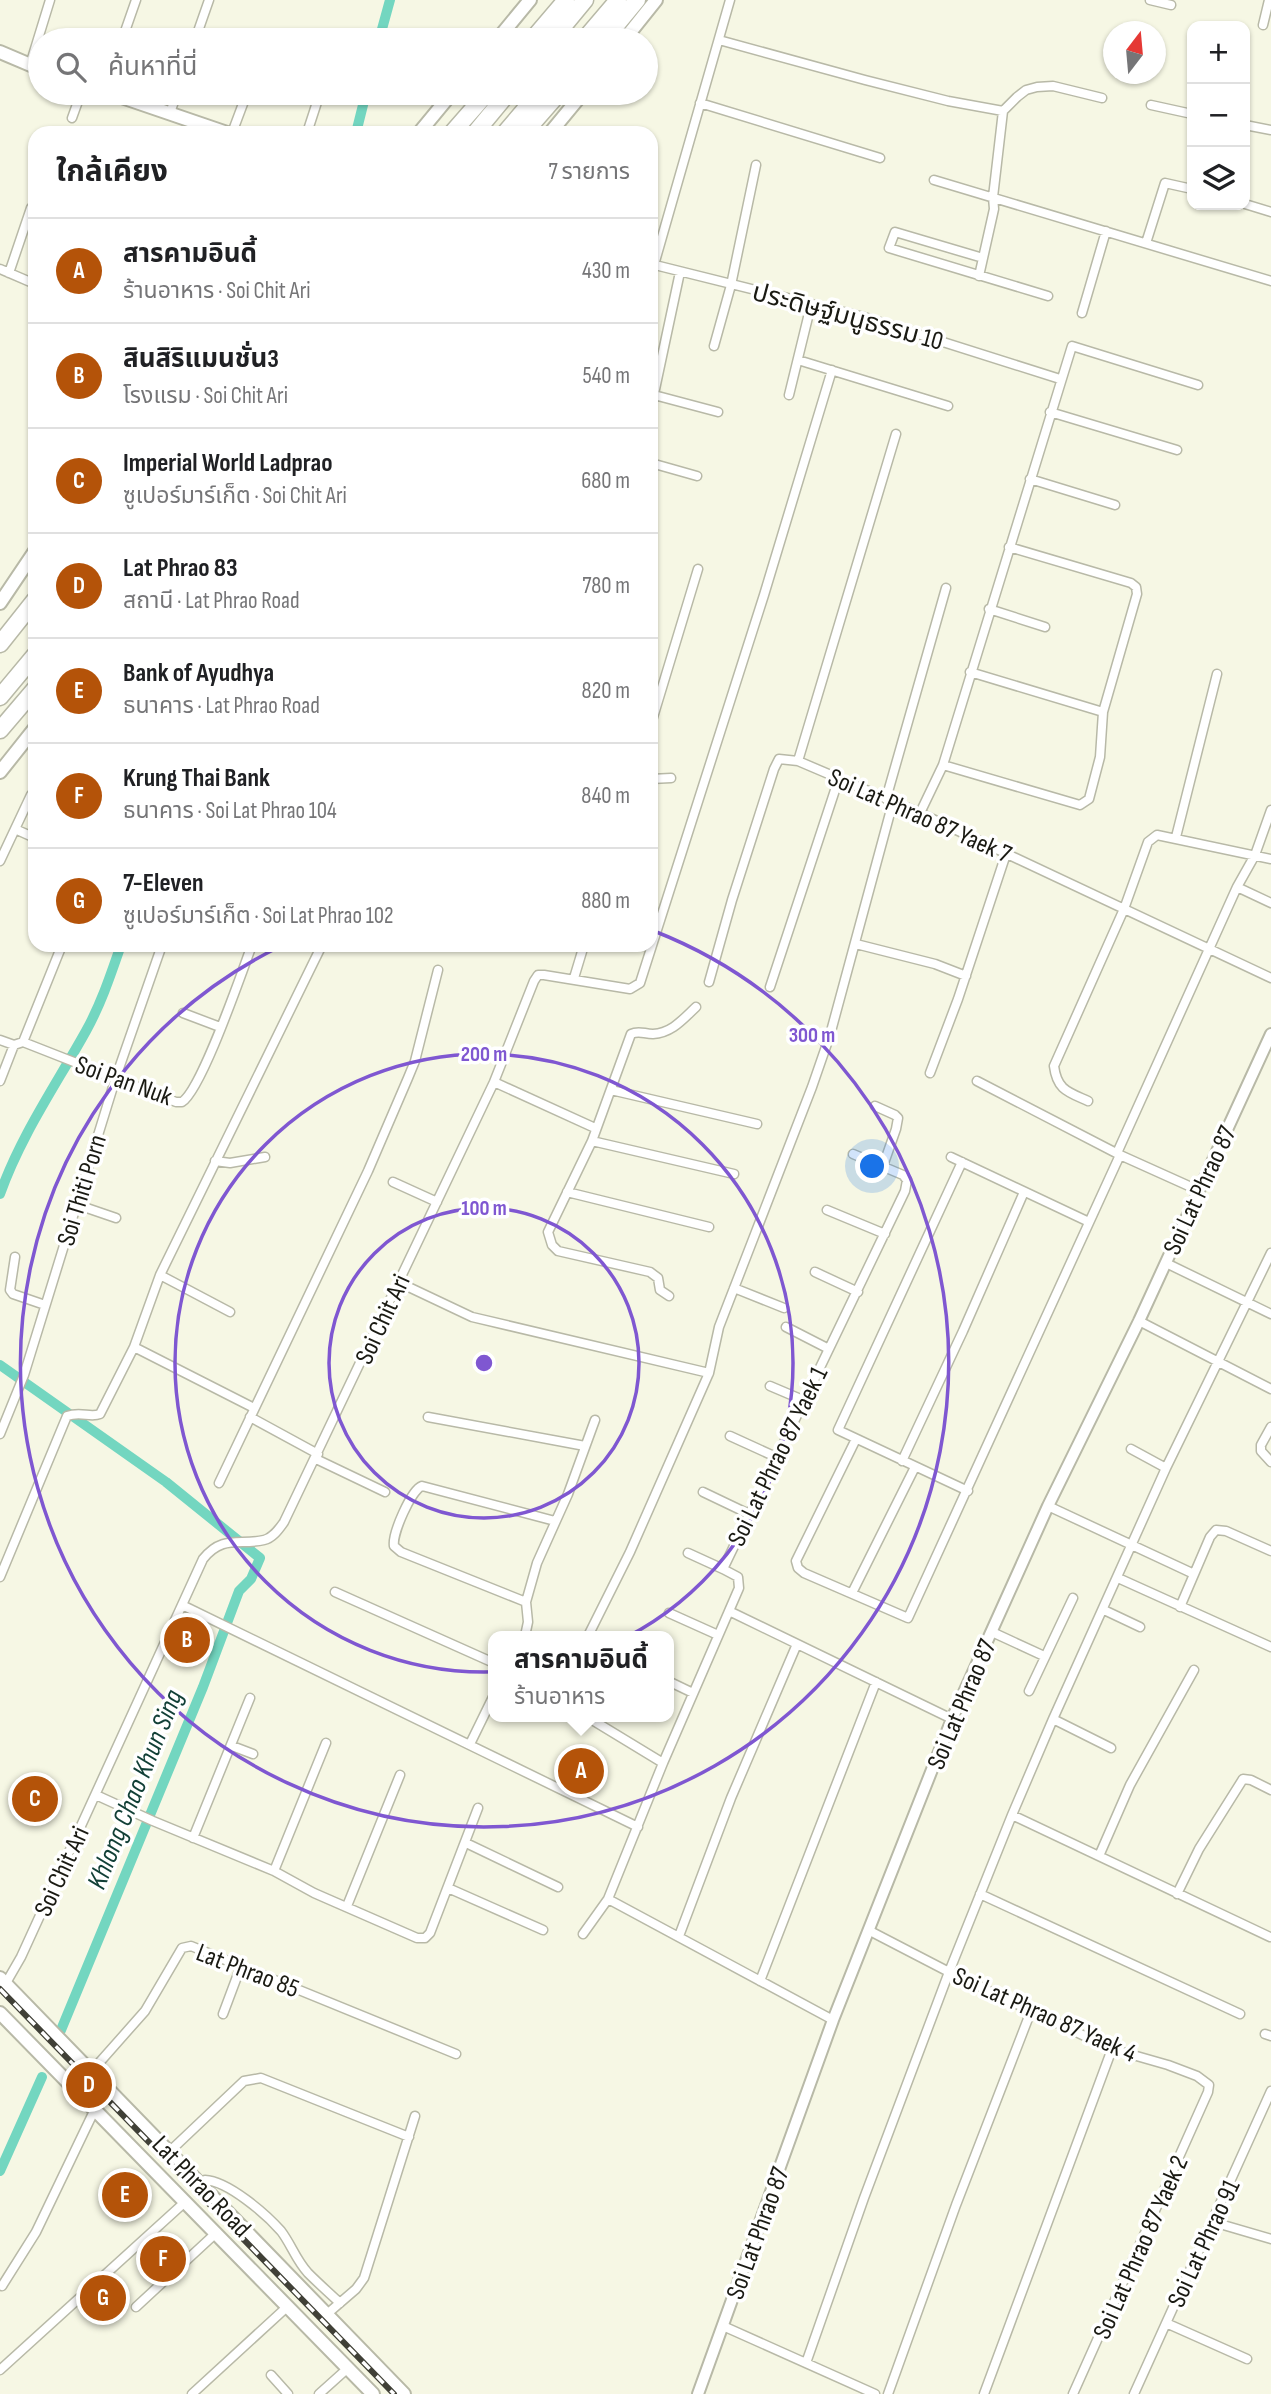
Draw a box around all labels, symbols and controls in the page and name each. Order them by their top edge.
north arrow [1103,21,1166,84]
map controls [1187,21,1250,210]
button: + [1187,21,1250,84]
search box [28,28,658,105]
icon: search [52,48,90,86]
text: ค้นหาที่นี่ [108,52,198,83]
button: − [1187,84,1250,147]
button: layers [1187,147,1250,210]
text: ใกล้เคียง [56,154,168,190]
text: 7 รายการ [549,158,630,186]
text: สารคามอินดี้ [123,239,257,270]
text: A [74,257,84,285]
text: 430 m [582,257,630,285]
text: ร้านอาหาร · Soi Chit Ari [123,277,311,305]
street label: ประดิษฐ์มนูธรรม 10 [749,277,946,358]
text: สินสิริแมนชั่น3 [123,344,279,375]
text: B [74,362,84,390]
text: 540 m [582,362,630,390]
text: โรงแรม · Soi Chit Ari [123,382,288,410]
text: Imperial World Ladprao [123,448,333,479]
text: C [73,467,85,495]
text: 680 m [581,467,630,495]
text: ซูเปอร์มาร์เก็ต · Soi Chit Ari [123,482,347,510]
text: Lat Phrao 83 [123,553,238,584]
text: D [73,572,85,600]
text: 780 m [582,572,630,600]
text: สถานี · Lat Phrao Road [123,587,300,615]
text: Bank of Ayudhya [123,658,274,689]
text: E [74,677,84,705]
text: 820 m [581,677,630,705]
text: ธนาคาร · Lat Phrao Road [123,692,320,720]
street label: Soi Lat Phrao 87 Yaek 7 [823,762,1016,871]
text: Krung Thai Bank [123,763,270,794]
text: F [74,782,84,810]
text: 840 m [581,782,630,810]
text: ธนาคาร · Soi Lat Phrao 104 [123,797,337,825]
text: 7-Eleven [123,868,204,899]
text: G [73,887,85,915]
text: 880 m [581,887,630,915]
text: ซูเปอร์มาร์เก็ต · Soi Lat Phrao 102 [123,902,393,930]
text: 300 m [789,1023,835,1048]
text: 200 m [461,1042,507,1067]
street label: Soi Pan Nuk [71,1050,176,1113]
street label: Soi Lat Phrao 87 [1157,1121,1244,1260]
street label: Soi Thiti Porn [51,1131,114,1250]
your location [855,1149,889,1183]
text: 100 m [461,1196,507,1221]
street label: Soi Chit Ari [349,1270,418,1369]
centre of rings [472,1351,496,1375]
street label: Soi Lat Phrao 87 Yaek 1 [721,1362,835,1551]
pin: B [164,1614,210,1666]
popup [488,1631,674,1722]
street label: Soi Lat Phrao 87 [921,1634,1004,1774]
text: สารคามอินดี้ [514,1645,648,1676]
text: ร้านอาหาร [514,1683,605,1711]
water label: Khlong Chao Khun Sing [80,1685,191,1894]
pin: A [558,1745,604,1797]
pin: C [12,1773,58,1825]
street label: Soi Chit Ari [28,1822,97,1921]
street label: Lat Phrao 85 [192,1938,303,2005]
street label: Soi Lat Phrao 87 Yaek 4 [948,1961,1141,2070]
pin: D [66,2059,112,2111]
street label: Lat Phrao Road [145,2130,257,2244]
street label: Soi Lat Phrao 87 Yaek 2 [1087,2151,1196,2344]
street label: Soi Lat Phrao 87 [720,2163,797,2304]
pin: E [102,2169,148,2221]
street label: Soi Lat Phrao 91 [1161,2175,1247,2312]
pin: F [140,2233,186,2285]
pin: G [80,2272,126,2324]

